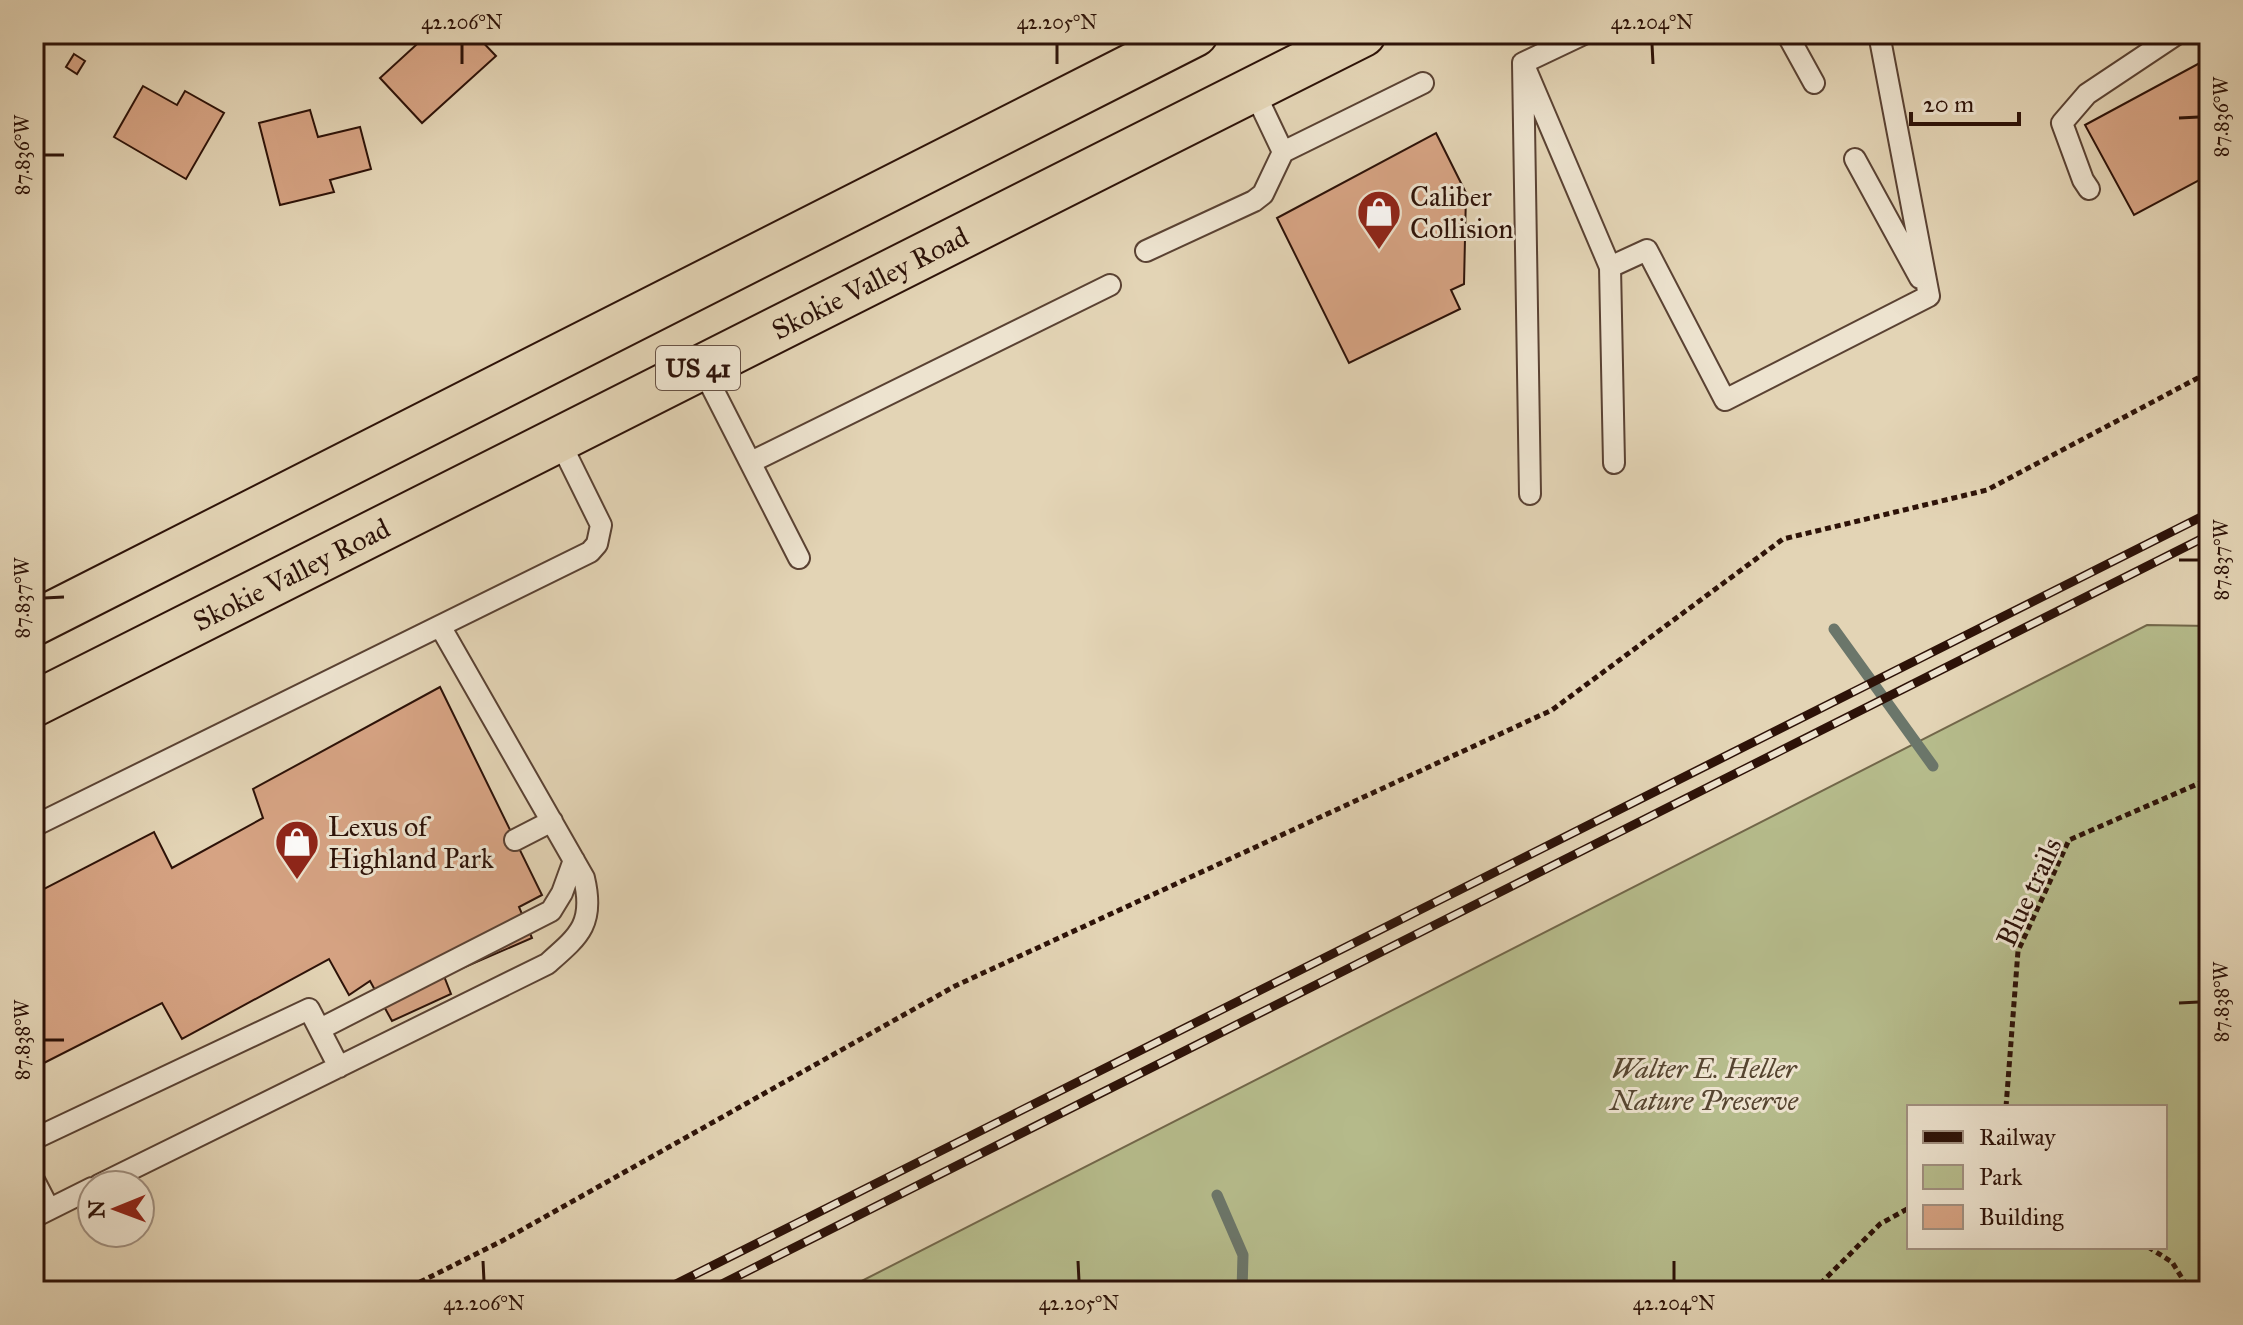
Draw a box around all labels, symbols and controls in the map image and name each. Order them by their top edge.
text: 42.206°N [421,10,503,34]
text: 42.205°N [1017,10,1097,34]
text: 42.204°N [1611,10,1693,34]
scale bar [1911,76,2019,126]
text: 87.836°W [2209,76,2233,157]
text: 20 m [1923,89,1974,119]
text: 87.836°W [10,114,34,195]
place label: Caliber Collision [1410,179,1513,246]
shop icon: Caliber Collision [1355,188,1403,251]
street label: Skokie Valley Road [766,218,974,347]
road number: US 41 [656,346,740,390]
street label: Skokie Valley Road [187,510,395,639]
text: 87.837°W [2209,519,2233,600]
text: 87.837°W [10,557,34,638]
place label: Lexus of Highland Park [328,809,494,876]
shop icon: Lexus of Highland Park [273,818,321,881]
street label: Blue trails [1989,832,2069,952]
text: 87.838°W [2209,961,2233,1042]
text: 87.838°W [10,999,34,1080]
park label: Walter E. Heller Nature Preserve [1608,1051,1799,1118]
legend [1907,1105,2167,1249]
text: Railway [1979,1122,2056,1152]
text: Park [1979,1162,2023,1192]
north arrow [76,1169,156,1249]
text: N [83,1199,110,1219]
text: Building [1979,1202,2064,1232]
text: 42.206°N [443,1291,525,1315]
text: 42.205°N [1039,1291,1119,1315]
text: 42.204°N [1633,1291,1715,1315]

